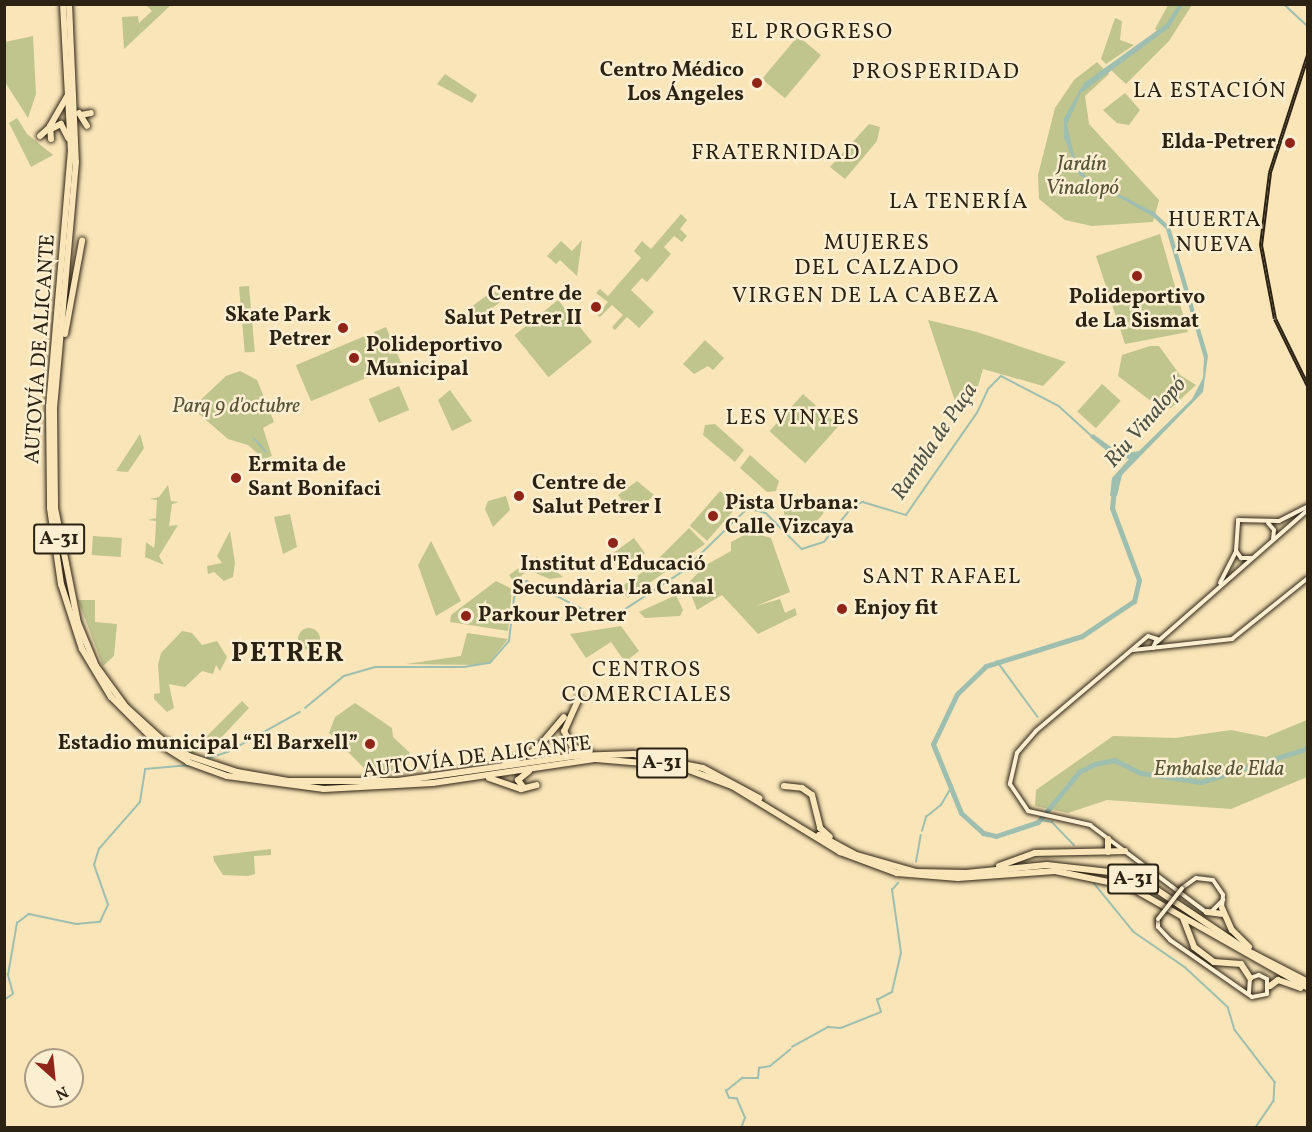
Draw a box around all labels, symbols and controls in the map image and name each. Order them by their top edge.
district label: EL PROGRESO [731,20,893,46]
place label: Centro Médico Los Ángeles [600,58,744,108]
district label: PROSPERIDAD [852,60,1020,86]
marker: Centro Médico Los Ángeles [748,74,766,92]
district label: LA ESTACIÓN [1133,79,1287,105]
place label: Elda-Petrer [1161,130,1276,156]
marker: Elda-Petrer [1281,134,1299,152]
district label: FRATERNIDAD [691,141,861,167]
park label: Jardín Vinalopó [1045,152,1119,202]
district label: LA TENERÍA [889,190,1029,216]
district label: HUERTA NUEVA [1168,207,1262,258]
district label: MUJERES DEL CALZADO [794,230,960,282]
street label: AUTOVÍA DE ALICANTE [20,233,62,465]
marker: Polideportivo de La Sismat [1130,269,1144,283]
place label: Centre de Salut Petrer II [444,282,582,332]
district label: VIRGEN DE LA CABEZA [732,284,1000,310]
place label: Polideportivo de La Sismat [1069,285,1205,335]
marker: Centre de Salut Petrer II [587,298,605,316]
place label: Skate Park Petrer [225,303,331,353]
marker: Skate Park Petrer [336,321,350,335]
place label: Polideportivo Municipal [366,333,502,383]
marker: Polideportivo Municipal [347,351,361,365]
water label: Riu Vinalopó [1099,372,1193,474]
water label: Rambla de Puça [886,379,984,505]
park label: Parq 9 d'octubre [172,394,300,420]
district label: LES VINYES [725,406,861,432]
place label: Ermita de Sant Bonifaci [248,453,381,503]
marker: Ermita de Sant Bonifaci [229,471,243,485]
place label: Centre de Salut Petrer I [532,471,662,521]
marker: Centre de Salut Petrer I [510,487,528,505]
place label: Pista Urbana: Calle Vizcaya [725,491,859,541]
marker: Pista Urbana: Calle Vizcaya [706,509,720,523]
road number: A-31 [32,522,86,556]
marker: Institut d'Educació Secundària La Canal [606,536,620,550]
place label: Institut d'Educació Secundària La Canal [512,552,714,602]
district label: SANT RAFAEL [862,565,1022,591]
place label: Enjoy fit [854,596,938,622]
marker: Enjoy fit [835,602,849,616]
place label: Parkour Petrer [478,603,627,629]
marker: Parkour Petrer [459,609,473,623]
district label: PETRER [231,639,345,671]
district label: CENTROS COMERCIALES [562,657,732,708]
place label: Estadio municipal “El Barxell” [58,731,358,757]
street label: AUTOVÍA DE ALICANTE [361,731,593,785]
marker: Estadio municipal “El Barxell” [363,737,377,751]
road number: A-31 [635,746,689,780]
park label: Embalse de Elda [1154,757,1284,783]
road number: A-31 [1106,862,1160,896]
north arrow [24,1048,84,1108]
text: N [51,1080,71,1105]

